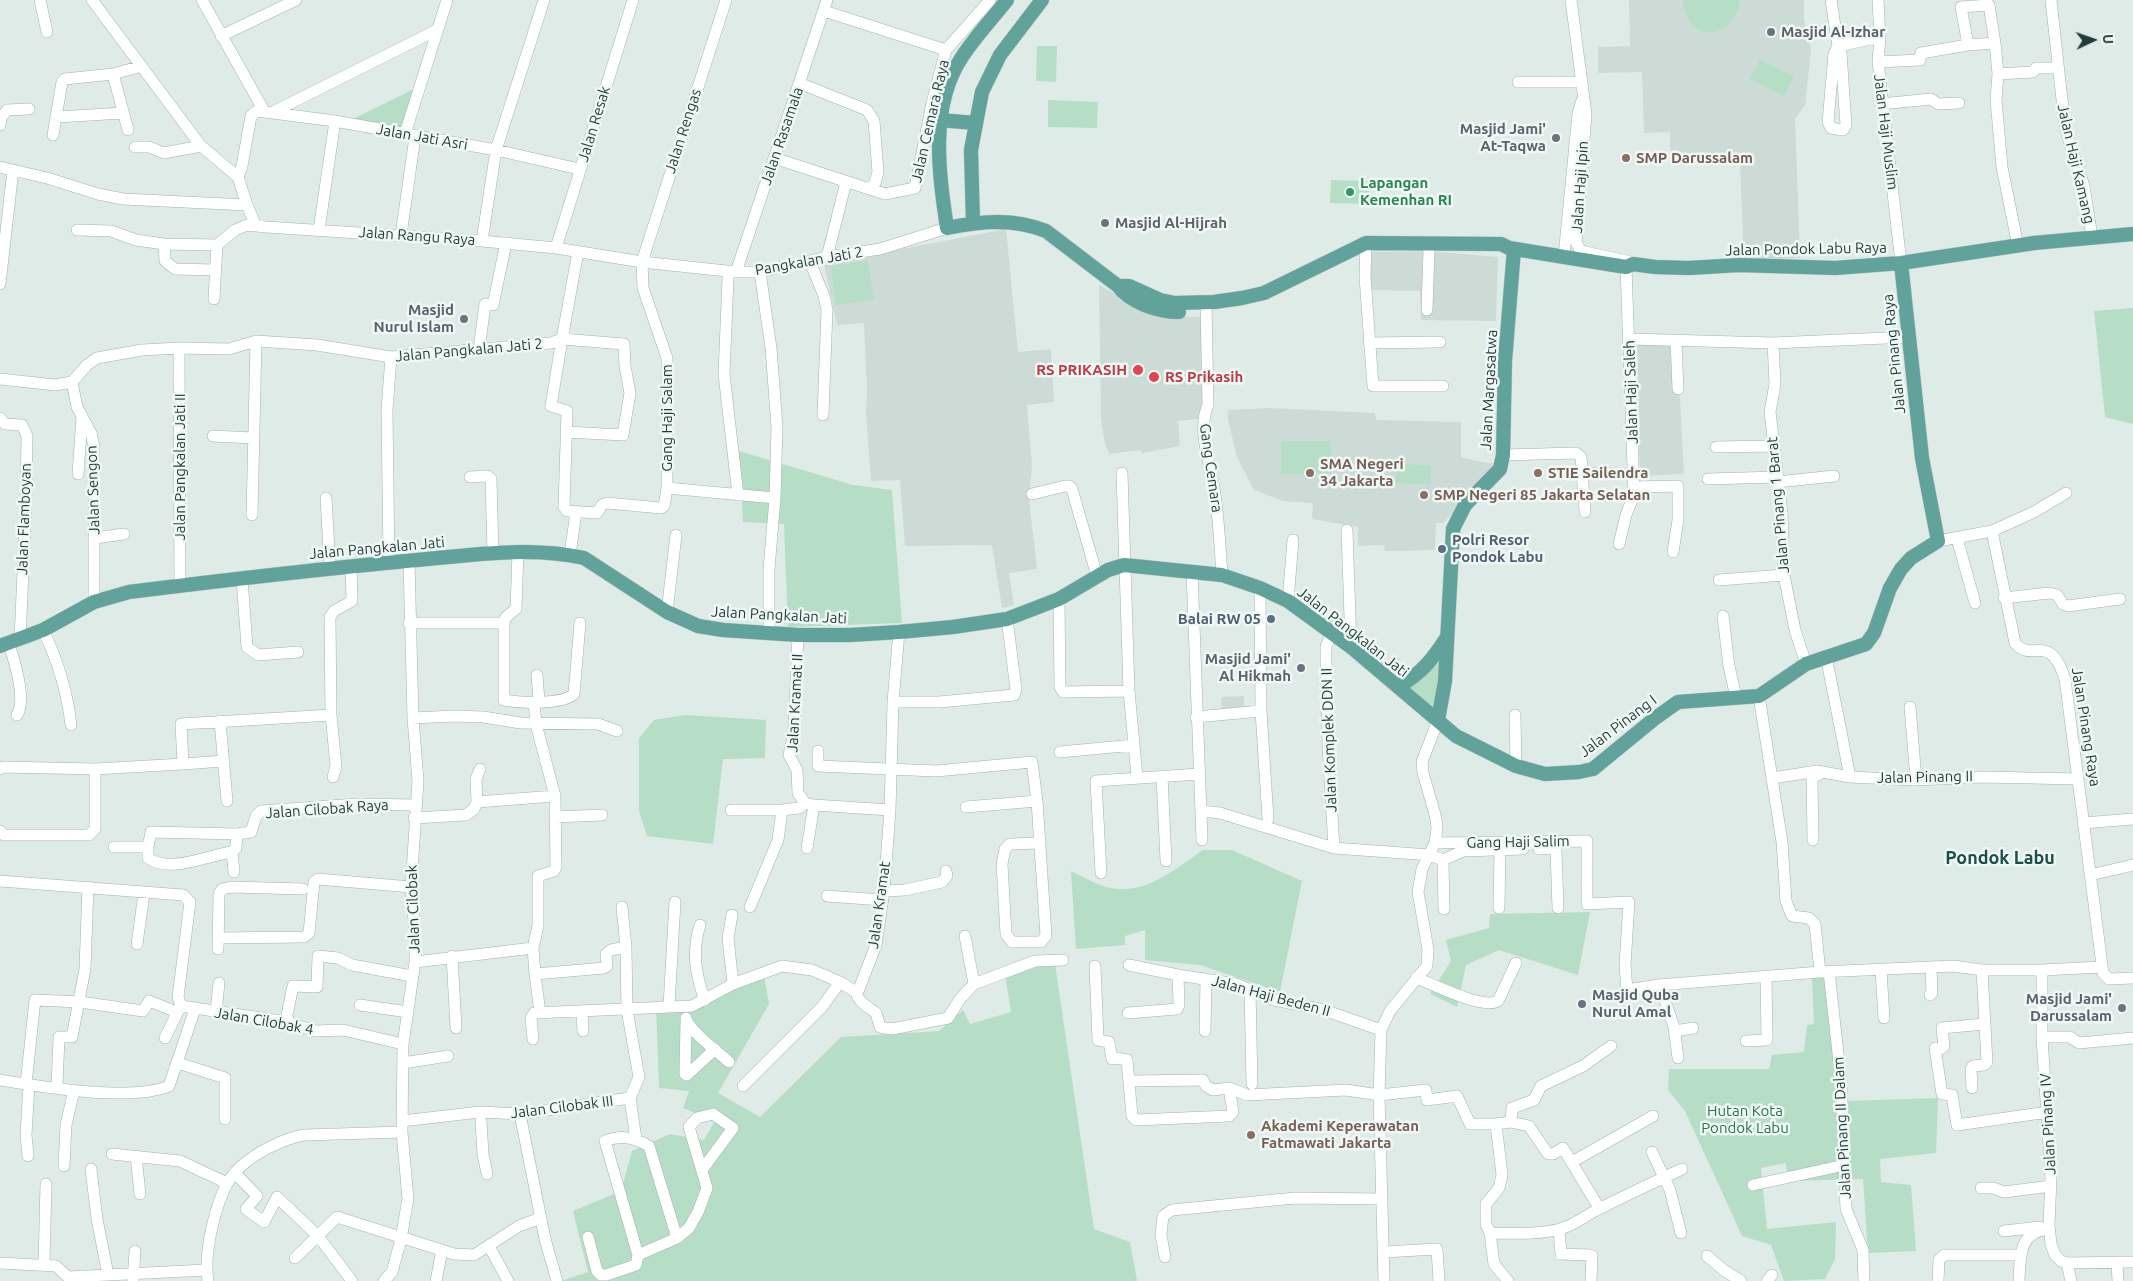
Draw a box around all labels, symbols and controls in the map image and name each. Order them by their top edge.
north arrow [2068,15,2118,65]
place label: Masjid Al-Izhar [1781,23,1885,41]
marker: Masjid Al-Izhar [1765,26,1777,38]
text: U [2100,34,2116,45]
street label: Jalan Cemara Raya [907,58,953,184]
street label: Jalan Haji Muslim [1870,73,1902,191]
street label: Jalan Resak [574,84,614,164]
street label: Jalan Rasamala [757,85,807,187]
street label: Jalan Rengas [661,86,705,176]
street label: Jalan Haji Kamang [2053,102,2099,226]
street label: Jalan Jati Asri [375,120,469,154]
place label: Masjid Jami' At-Taqwa [1460,120,1546,155]
marker: Masjid Jami' At-Taqwa [1550,132,1562,144]
street label: Jalan Haji Ipin [1568,140,1592,234]
place label: SMP Darussalam [1636,149,1753,167]
marker: SMP Darussalam [1620,152,1632,164]
place label: Lapangan Kemenhan RI [1360,174,1452,209]
marker: Lapangan Kemenhan RI [1344,186,1356,198]
place label: Masjid Al-Hijrah [1115,214,1227,232]
marker: Masjid Al-Hijrah [1099,217,1111,229]
street label: Jalan Rangu Raya [358,223,476,249]
street label: Jalan Pondok Labu Raya [1725,239,1887,259]
street label: Pangkalan Jati 2 [754,243,864,279]
street label: Jalan Pinang Raya [1879,293,1909,415]
place label: Masjid Nurul Islam [374,301,454,336]
marker: Masjid Nurul Islam [458,313,470,325]
street label: Jalan Margasatwa [1477,329,1501,451]
street label: Jalan Pangkalan Jati 2 [395,335,543,365]
street label: Jalan Haji Saleh [1620,340,1642,444]
place label: RS PRIKASIH [1036,361,1127,379]
marker: RS PRIKASIH [1131,363,1145,377]
street label: Gang Haji Salam [658,364,676,472]
place label: RS Prikasih [1165,368,1243,386]
marker: RS Prikasih [1147,370,1161,384]
street label: Jalan Pangkalan Jati II [171,393,189,541]
street label: Gang Cemara [1196,422,1226,514]
street label: Jalan Pinang 1 Barat [1763,436,1793,574]
street label: Jalan Sengon [82,445,104,535]
place label: SMA Negeri 34 Jakarta [1320,455,1404,490]
street label: Jalan Flamboyan [13,463,35,575]
place label: STIE Sailendra [1548,464,1648,482]
marker: SMA Negeri 34 Jakarta [1304,467,1316,479]
marker: STIE Sailendra [1532,467,1544,479]
place label: SMP Negeri 85 Jakarta Selatan [1434,486,1650,504]
marker: SMP Negeri 85 Jakarta Selatan [1418,489,1430,501]
place label: Polri Resor Pondok Labu [1452,531,1543,566]
street label: Jalan Pangkalan Jati [308,533,446,563]
marker: Polri Resor Pondok Labu [1436,543,1448,555]
street label: Jalan Pangkalan Jati [1294,583,1412,681]
street label: Jalan Pangkalan Jati [711,602,847,628]
place label: Balai RW 05 [1178,610,1261,628]
marker: Balai RW 05 [1265,613,1277,625]
place label: Masjid Jami' Al Hikmah [1205,650,1291,685]
street label: Jalan Kramat II [783,653,807,753]
marker: Masjid Jami' Al Hikmah [1295,662,1307,674]
street label: Jalan Pinang Raya [2068,666,2104,788]
street label: Jalan Komplek DDN II [1317,668,1341,812]
street label: Jalan Pinang I [1576,691,1660,761]
street label: Jalan Pinang II [1877,767,1973,787]
street label: Jalan Cilobak Raya [265,796,389,822]
street label: Gang Haji Salim [1466,832,1570,852]
district label: Pondok Labu [1945,847,2055,869]
street label: Jalan Kramat [864,860,894,950]
street label: Jalan Cilobak [402,865,424,953]
street label: Jalan Haji Beden II [1210,971,1332,1021]
place label: Masjid Quba Nurul Amal [1592,986,1679,1021]
place label: Masjid Jami' Darussalam [2026,990,2112,1025]
marker: Masjid Quba Nurul Amal [1576,998,1588,1010]
marker: Masjid Jami' Darussalam [2116,1002,2128,1014]
street label: Jalan Cilobak 4 [213,1003,315,1039]
street label: Jalan Pinang II Dalam [1829,1056,1855,1200]
street label: Jalan Pinang IV [2036,1073,2060,1175]
street label: Jalan Cilobak III [510,1092,614,1122]
park label: Hutan Kota Pondok Labu [1701,1102,1789,1137]
place label: Akademi Keperawatan Fatmawati Jakarta [1261,1117,1419,1152]
marker: Akademi Keperawatan Fatmawati Jakarta [1245,1129,1257,1141]

